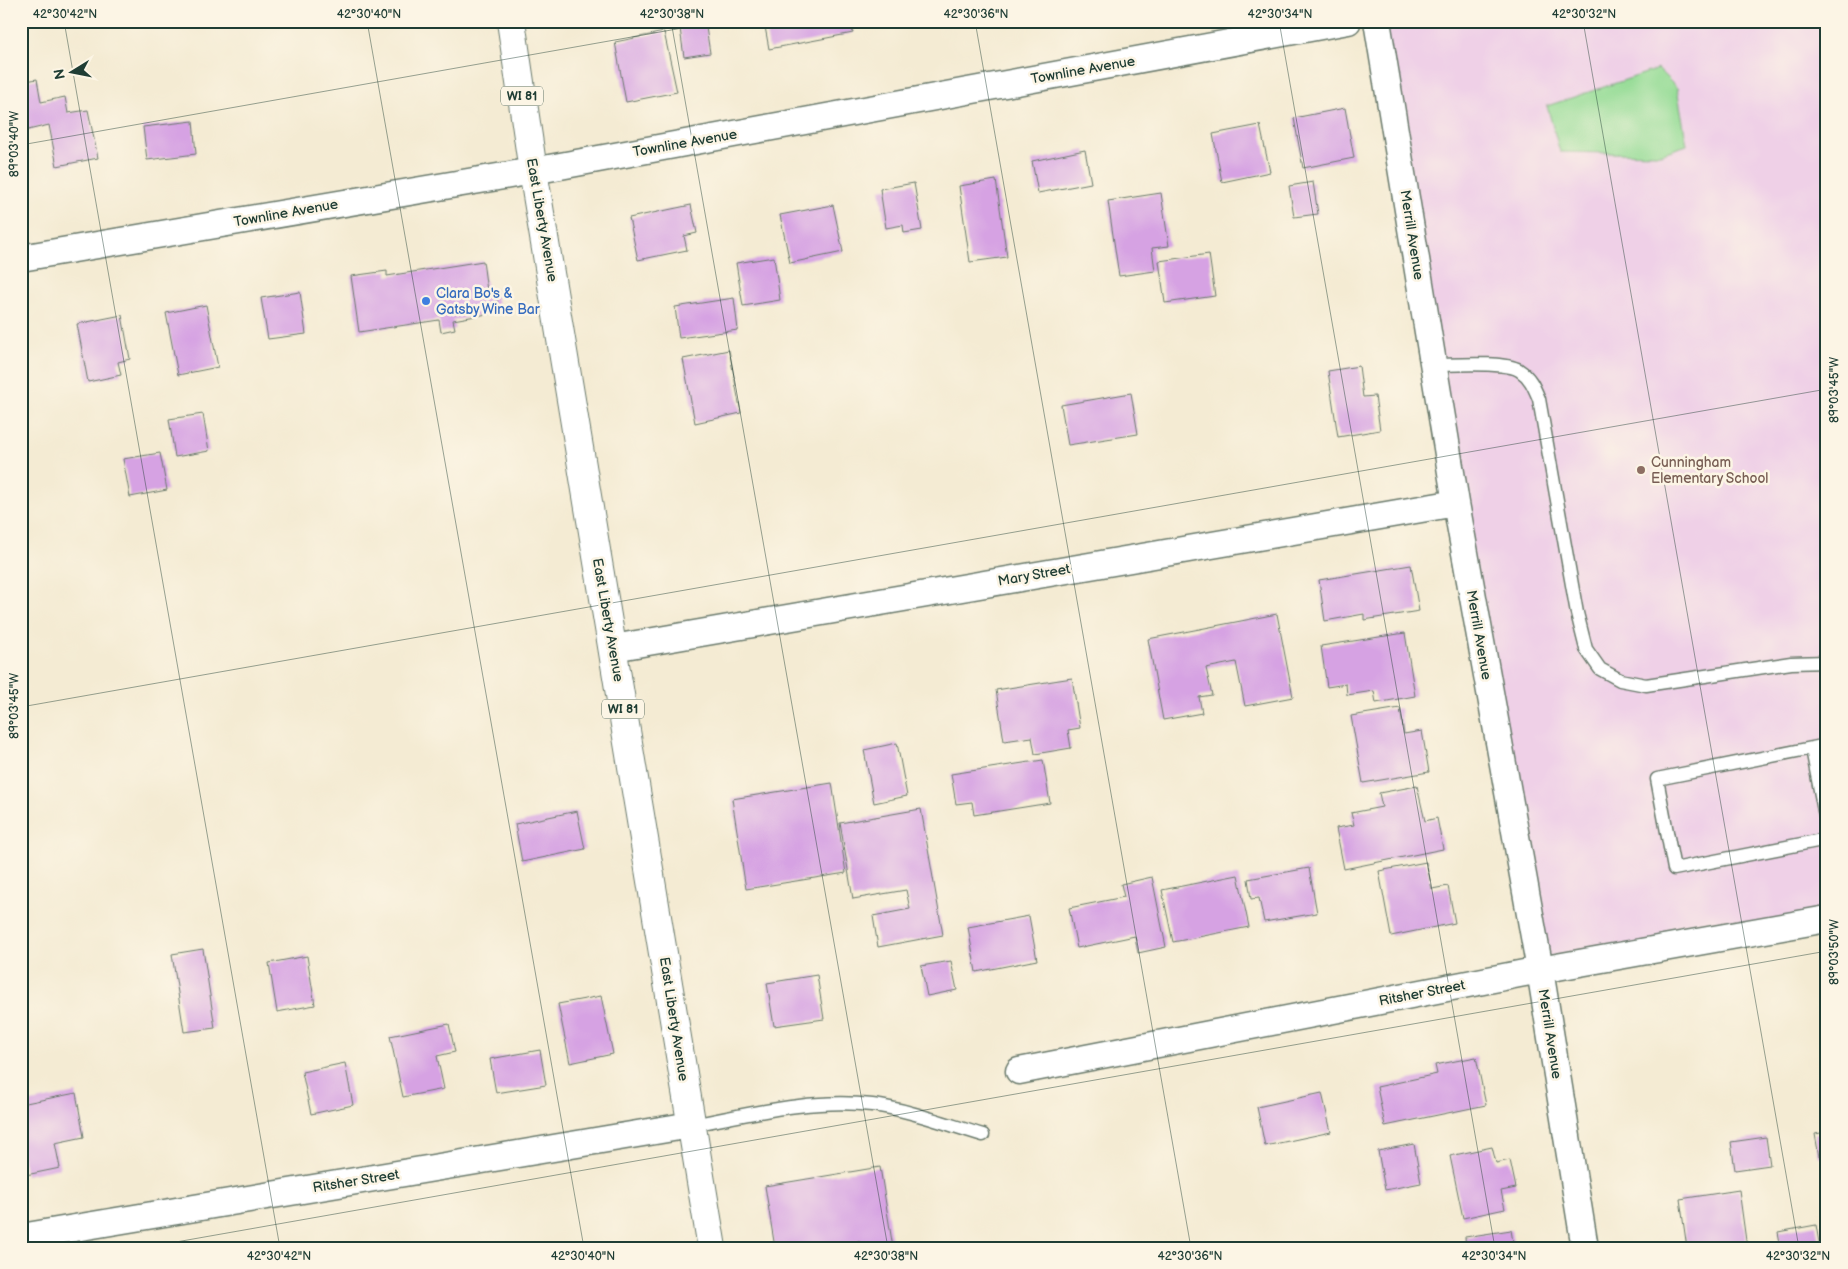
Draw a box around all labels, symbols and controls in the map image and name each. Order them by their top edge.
text: 42°30'42"N [33,7,97,22]
text: 42°30'40"N [337,7,401,22]
text: 42°30'38"N [640,7,704,22]
text: 42°30'36"N [944,7,1008,22]
text: 42°30'34"N [1248,7,1312,22]
text: 42°30'32"N [1552,7,1616,22]
north arrow [48,48,98,98]
street label: Townline Avenue [1030,52,1136,88]
text: N [50,68,69,81]
road number: WI 81 [501,86,543,105]
text: 89°03'40"W [7,111,22,177]
street label: Townline Avenue [632,125,738,161]
street label: East Liberty Avenue [523,157,561,283]
street label: Merrill Avenue [1397,189,1427,281]
street label: Townline Avenue [233,195,339,231]
place label: Clara Bo's & Gatsby Wine Bar [436,285,541,318]
marker: Clara Bo's & Gatsby Wine Bar [420,295,432,307]
text: 89°03'45"W [1827,357,1842,423]
place label: Cunningham Elementary School [1651,454,1769,487]
marker: Cunningham Elementary School [1635,464,1647,476]
street label: East Liberty Avenue [589,557,627,683]
street label: Mary Street [997,560,1072,590]
street label: Merrill Avenue [1463,589,1495,681]
text: 89°03'45"W [7,673,22,739]
road number: WI 81 [602,700,644,719]
text: 89°03'50"W [1827,919,1842,985]
street label: East Liberty Avenue [656,956,692,1082]
street label: Ritsher Street [1377,976,1467,1010]
street label: Merrill Avenue [1535,988,1565,1080]
street label: Ritsher Street [312,1166,401,1196]
text: 42°30'42"N [247,1249,311,1264]
text: 42°30'40"N [551,1249,615,1264]
text: 42°30'38"N [854,1249,918,1264]
text: 42°30'36"N [1158,1249,1222,1264]
text: 42°30'34"N [1462,1249,1526,1264]
text: 42°30'32"N [1766,1249,1830,1264]

